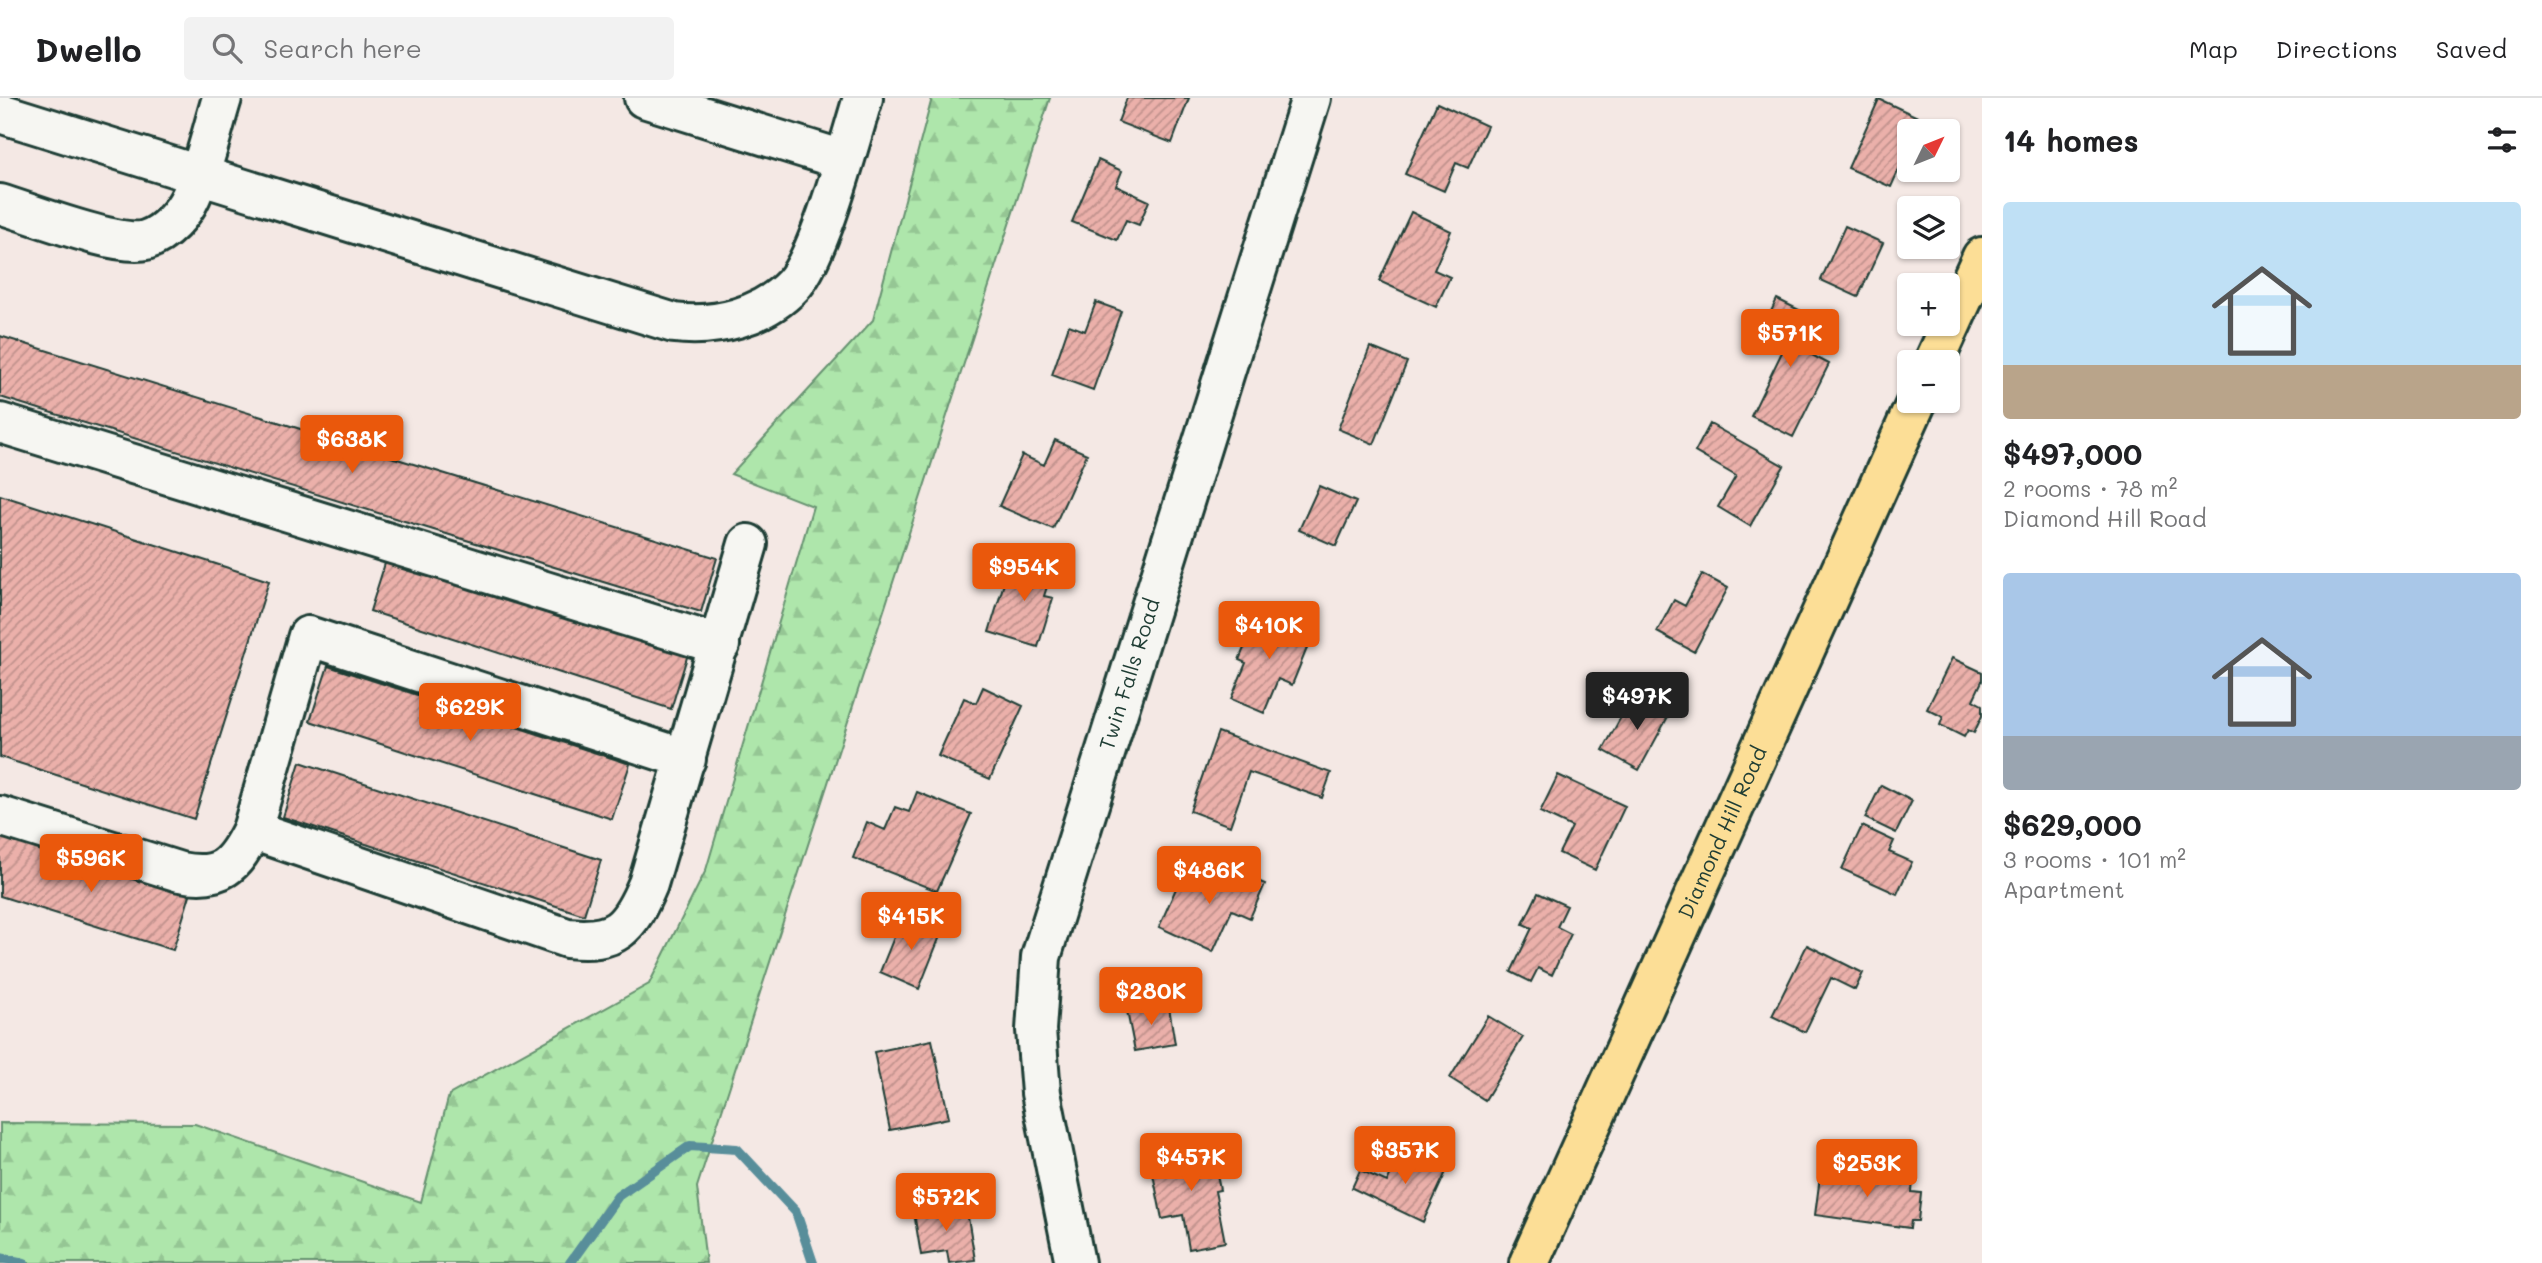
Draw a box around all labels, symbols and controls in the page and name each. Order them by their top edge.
search box [184,17,674,80]
text: Dwello [35,27,142,70]
icon: search [208,29,246,67]
text: Search here [264,31,422,65]
text: Map [2189,33,2238,64]
text: Directions [2276,33,2398,64]
text: Saved [2436,33,2507,64]
north arrow [1897,119,1960,182]
map controls [1897,119,1960,413]
text: 14 homes [2003,120,2139,160]
icon: filters [2483,121,2521,159]
button: layers [1897,196,1960,259]
icon: home [2199,248,2325,374]
button: + [1897,273,1960,336]
pin: $571K [1741,310,1839,369]
text: $571K [1757,317,1823,347]
button: − [1897,350,1960,413]
pin: $638K [303,416,401,475]
text: $638K [316,423,388,453]
text: $497,000 [2003,433,2142,473]
text: 2 rooms · 78 m² [2003,473,2177,503]
text: Diamond Hill Road [2003,503,2206,533]
pin: $954K [975,544,1073,603]
text: $954K [988,551,1060,581]
street label: Twin Falls Road [1092,595,1165,753]
pin: $410K [1220,602,1318,661]
text: $410K [1235,609,1303,639]
icon: home [2199,619,2325,745]
pin: $497K [1588,672,1686,732]
text: $497K [1602,680,1672,710]
pin: $629K [421,684,519,743]
text: $629K [435,691,505,721]
street label: Diamond Hill Road [1671,742,1772,922]
text: $629,000 [2003,804,2142,844]
pin: $596K [42,834,140,894]
text: $596K [56,842,126,872]
text: 3 rooms · 101 m² [2003,844,2186,874]
pin: $486K [1160,846,1258,906]
text: $486K [1173,854,1245,884]
text: Apartment [2003,874,2125,904]
pin: $415K [862,892,960,952]
text: $415K [877,900,945,930]
pin: $280K [1102,968,1200,1027]
text: $280K [1115,975,1187,1005]
pin: $357K [1356,1126,1454,1186]
pin: $457K [1142,1134,1240,1193]
text: $357K [1370,1134,1440,1164]
pin: $253K [1818,1140,1916,1199]
text: $457K [1156,1141,1226,1171]
text: $253K [1832,1147,1902,1177]
pin: $572K [897,1174,995,1233]
text: $572K [912,1181,980,1211]

